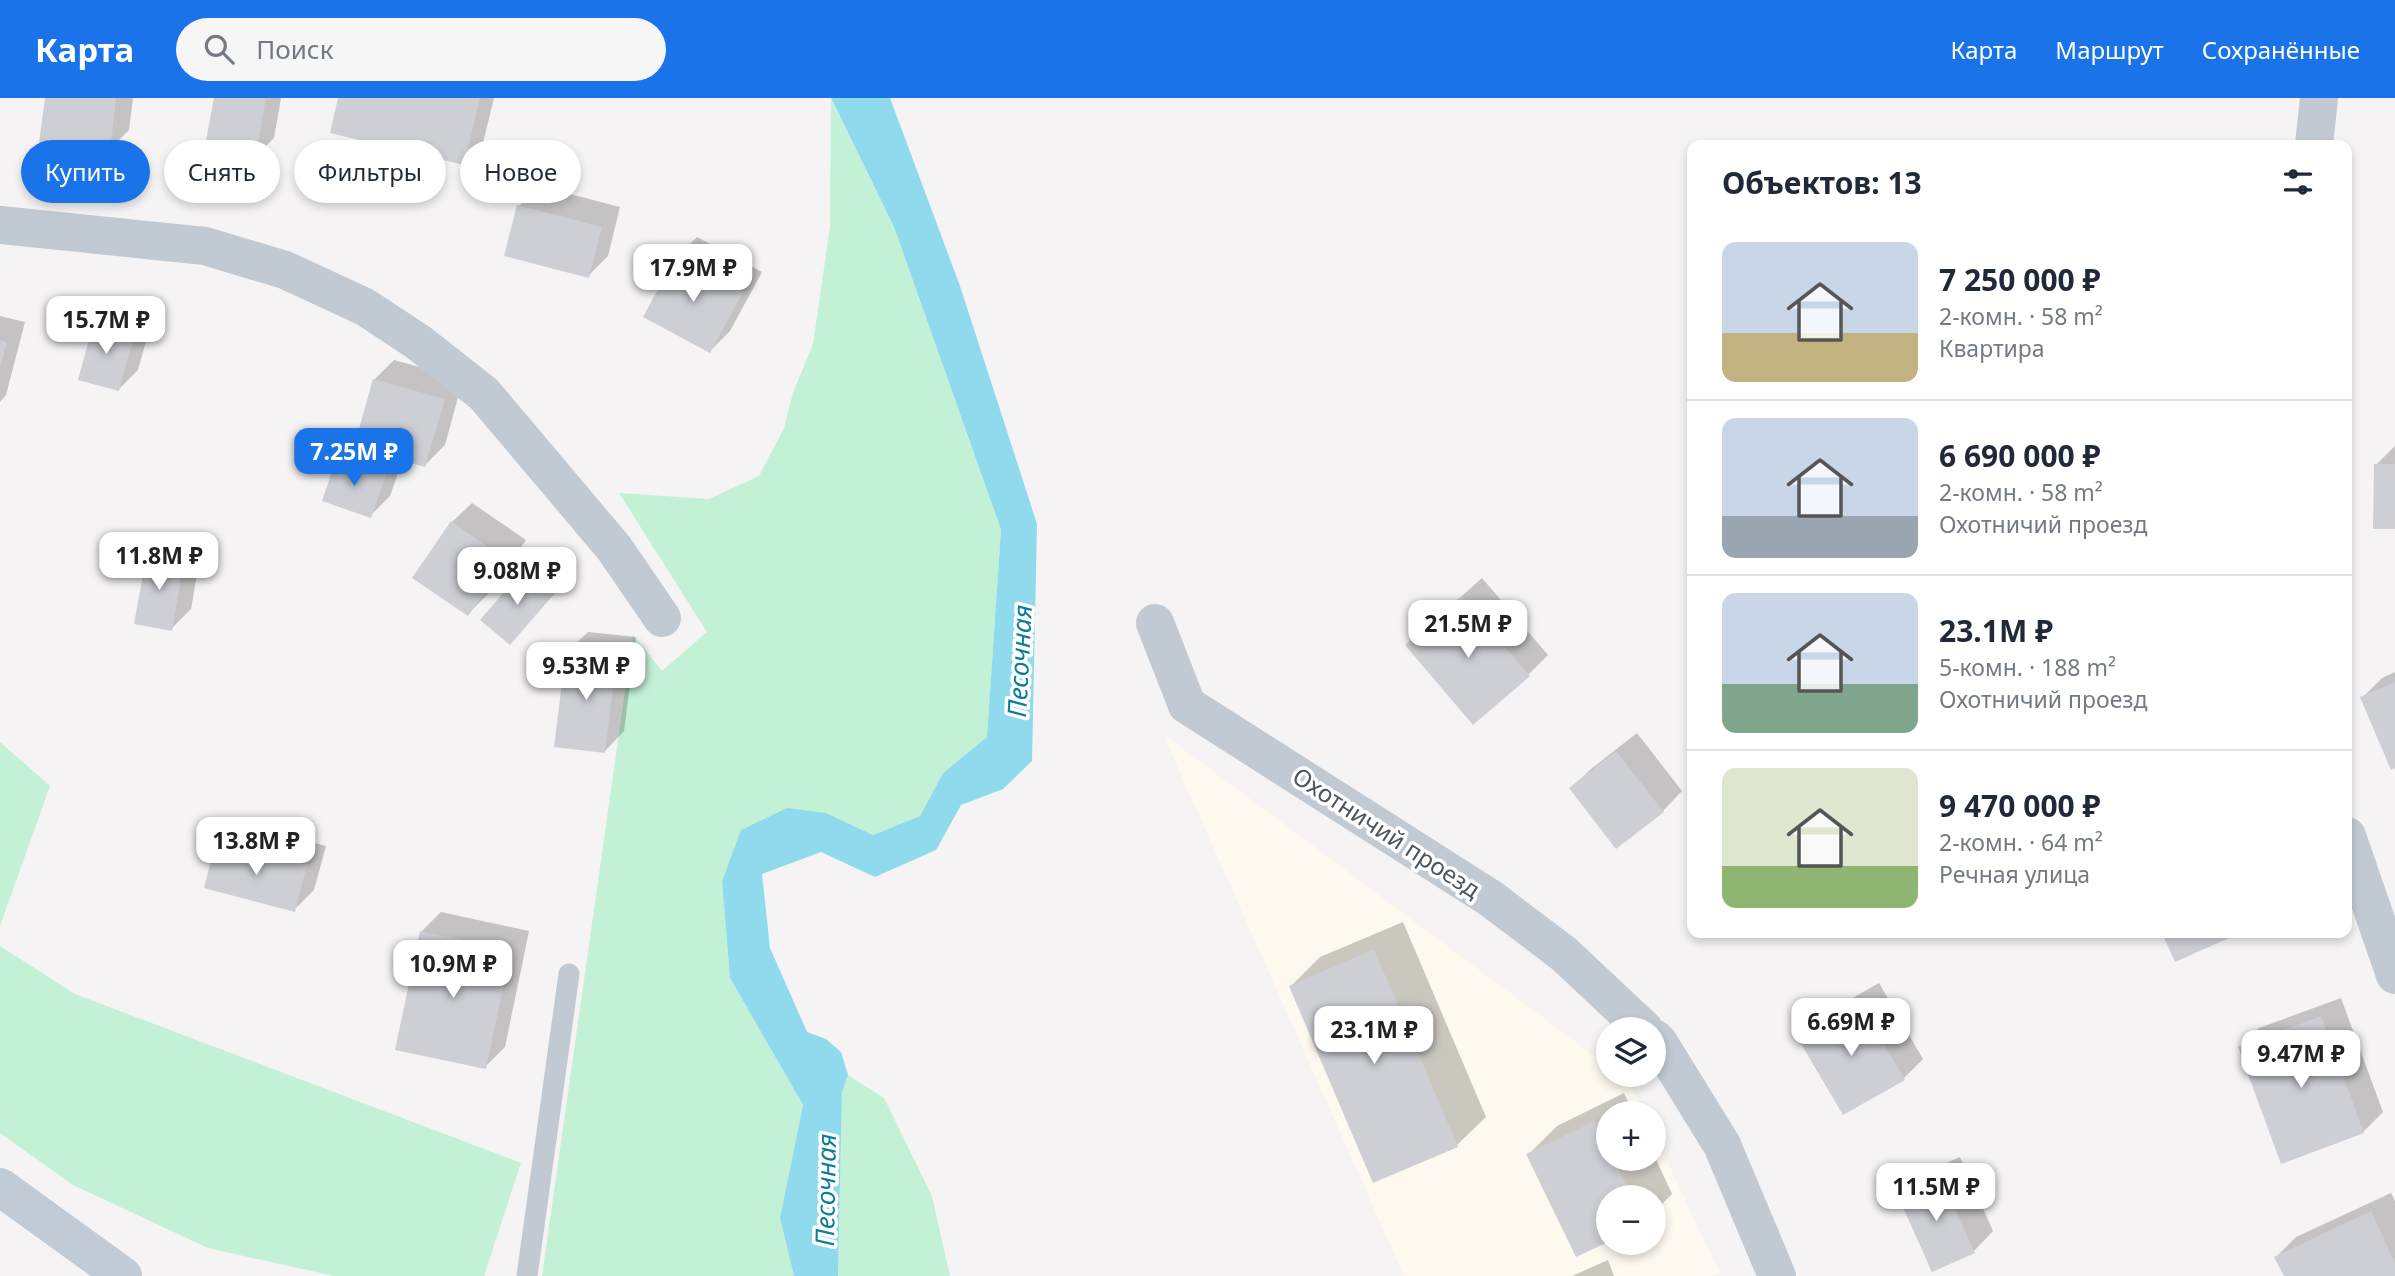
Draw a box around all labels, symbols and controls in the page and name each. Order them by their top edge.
search box [176,18,666,81]
text: Карта [35,27,134,72]
icon: search [200,30,238,68]
text: Поиск [256,31,333,67]
text: Карта [1950,33,2017,66]
text: Маршрут [2055,33,2164,66]
text: Сохранённые [2202,33,2360,66]
chip: Купить [21,140,150,203]
chip: Снять [164,140,280,203]
chip: Фильтры [294,140,446,203]
chip: Новое [460,140,581,203]
text: Объектов: 13 [1722,162,1922,203]
icon: filters [2279,163,2317,201]
pin: 17.9M ₽ [628,244,758,304]
text: 17.9M ₽ [649,251,737,283]
text: 7 250 000 ₽ [1939,259,2101,300]
icon: home [1778,270,1862,354]
pin: 15.7M ₽ [41,296,171,356]
text: 2-комн. · 58 m² [1939,300,2103,332]
text: 15.7M ₽ [62,303,150,335]
text: Квартира [1939,332,2045,364]
pin: 7.25M ₽ [289,428,419,488]
text: 7.25M ₽ [310,435,398,467]
text: 6 690 000 ₽ [1939,435,2101,476]
icon: home [1778,446,1862,530]
text: 2-комн. · 58 m² [1939,476,2103,508]
text: Охотничий проезд [1939,508,2148,540]
pin: 11.8M ₽ [94,532,224,592]
text: 11.8M ₽ [115,539,203,571]
pin: 9.08M ₽ [452,547,582,607]
text: 9.08M ₽ [473,554,561,586]
pin: 21.5M ₽ [1403,601,1533,660]
water label: Песочная [998,604,1040,718]
text: 21.5M ₽ [1424,607,1512,639]
text: 23.1M ₽ [1939,610,2053,651]
icon: home [1778,621,1862,705]
pin: 9.53M ₽ [521,642,651,702]
text: 9.53M ₽ [542,649,630,681]
text: 5-комн. · 188 m² [1939,651,2116,683]
text: Охотничий проезд [1939,683,2148,715]
street label: Охотничий проезд [1287,759,1488,905]
text: 9 470 000 ₽ [1939,785,2101,826]
icon: home [1778,796,1862,880]
pin: 13.8M ₽ [191,818,321,877]
text: 13.8M ₽ [212,824,300,856]
text: 2-комн. · 64 m² [1939,826,2103,858]
text: Речная улица [1939,858,2090,890]
pin: 10.9M ₽ [388,940,518,1000]
text: 10.9M ₽ [409,947,497,979]
pin: 6.69M ₽ [1786,998,1916,1058]
text: 6.69M ₽ [1807,1005,1895,1037]
pin: 23.1M ₽ [1309,1006,1439,1066]
text: 23.1M ₽ [1330,1013,1418,1045]
map controls [1596,1017,1666,1255]
button: layers [1596,1017,1666,1087]
pin: 9.47M ₽ [2236,1030,2366,1090]
text: 9.47M ₽ [2257,1037,2345,1069]
button: + [1596,1101,1666,1171]
water label: Песочная [806,1133,844,1247]
pin: 11.5M ₽ [1871,1164,2001,1223]
text: 11.5M ₽ [1892,1170,1980,1202]
button: − [1596,1185,1666,1255]

